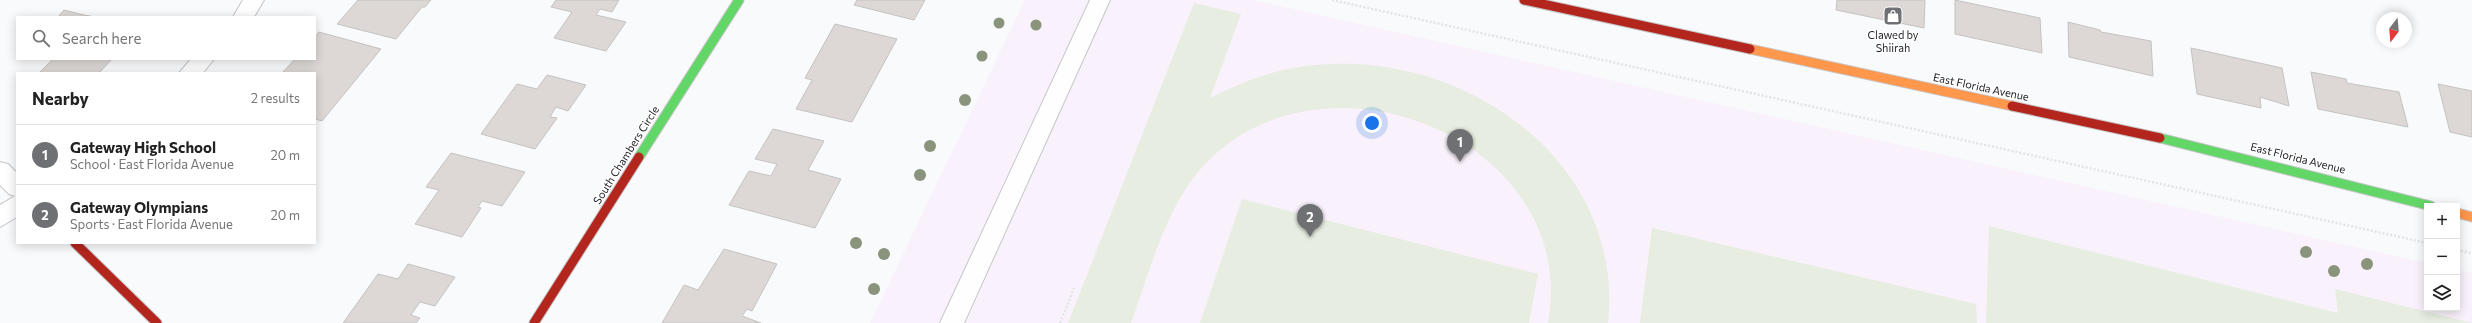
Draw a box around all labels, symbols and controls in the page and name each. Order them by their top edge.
shop icon: Clawed by Shiirah [1882,5,1904,27]
north arrow [2376,12,2412,48]
search box [16,16,316,60]
icon: search [30,27,52,49]
place label: Clawed by Shiirah [1868,28,1919,54]
text: Search here [62,29,141,47]
street label: East Florida Avenue [1932,70,2030,103]
text: Nearby [32,88,89,109]
text: 2 results [251,90,300,106]
street label: South Chambers Circle [590,103,661,206]
your location [1362,113,1382,133]
pin: 1 [1447,129,1473,162]
text: Gateway High School [70,138,216,156]
street label: East Florida Avenue [2249,139,2347,176]
text: 1 [42,147,48,163]
text: 20 m [271,147,300,163]
text: School · East Florida Avenue [70,156,234,172]
text: Gateway Olympians [70,198,208,216]
map controls [2424,203,2460,311]
button: + [2424,203,2460,239]
pin: 2 [1297,204,1323,237]
text: 2 [41,207,49,223]
text: 20 m [271,207,300,223]
text: Sports · East Florida Avenue [70,216,233,232]
button: − [2424,239,2460,275]
button: layers [2424,275,2460,311]

